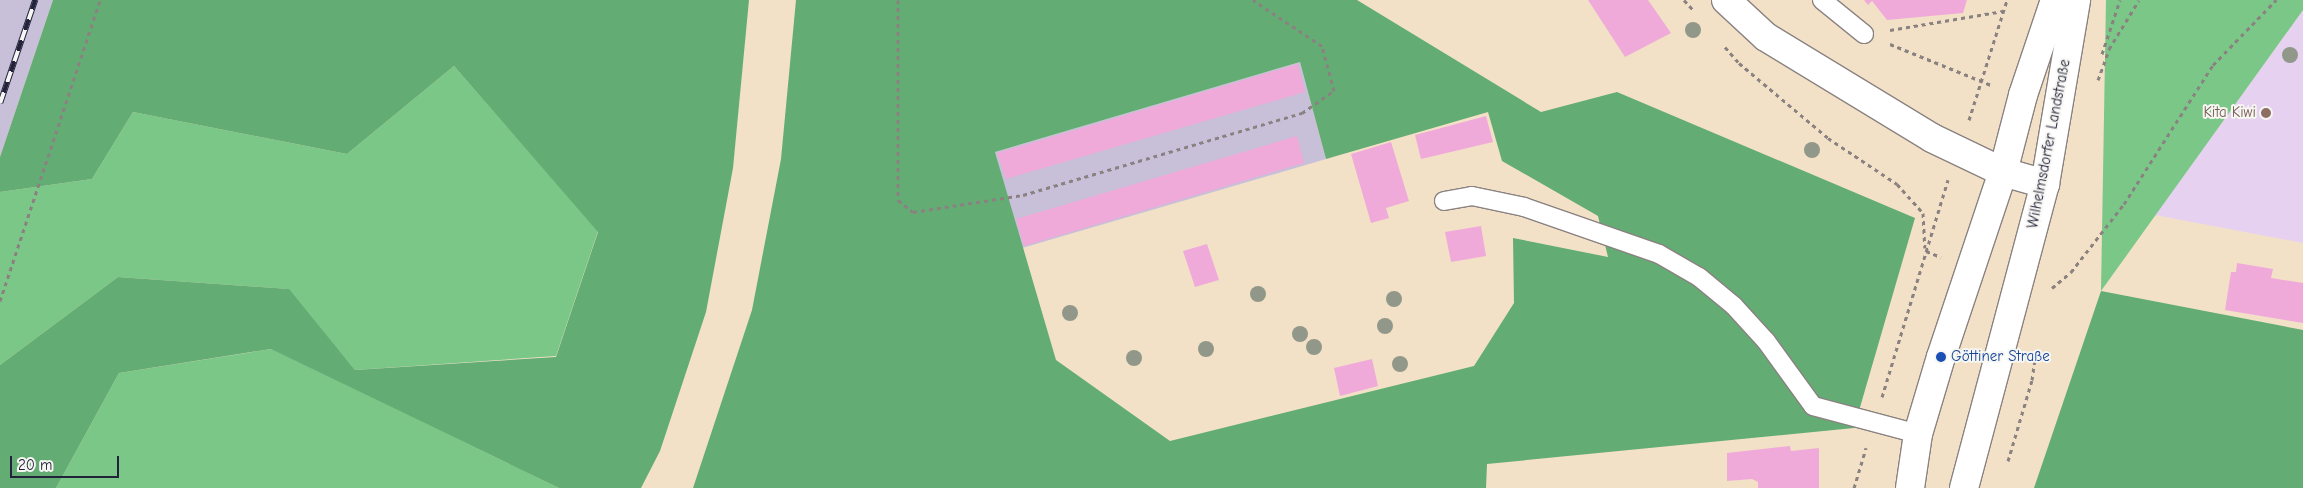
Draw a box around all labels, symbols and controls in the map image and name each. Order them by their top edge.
street label: Wilhelmsdorfer Landstraße [2024,58,2074,230]
place label: Kita Kiwi [2203,104,2256,122]
marker: Kita Kiwi [2260,107,2272,119]
place label: Göttiner Straße [1951,348,2050,366]
marker: Göttiner Straße [1935,351,1947,363]
scale bar [12,446,121,478]
text: 20 m [18,456,52,474]

